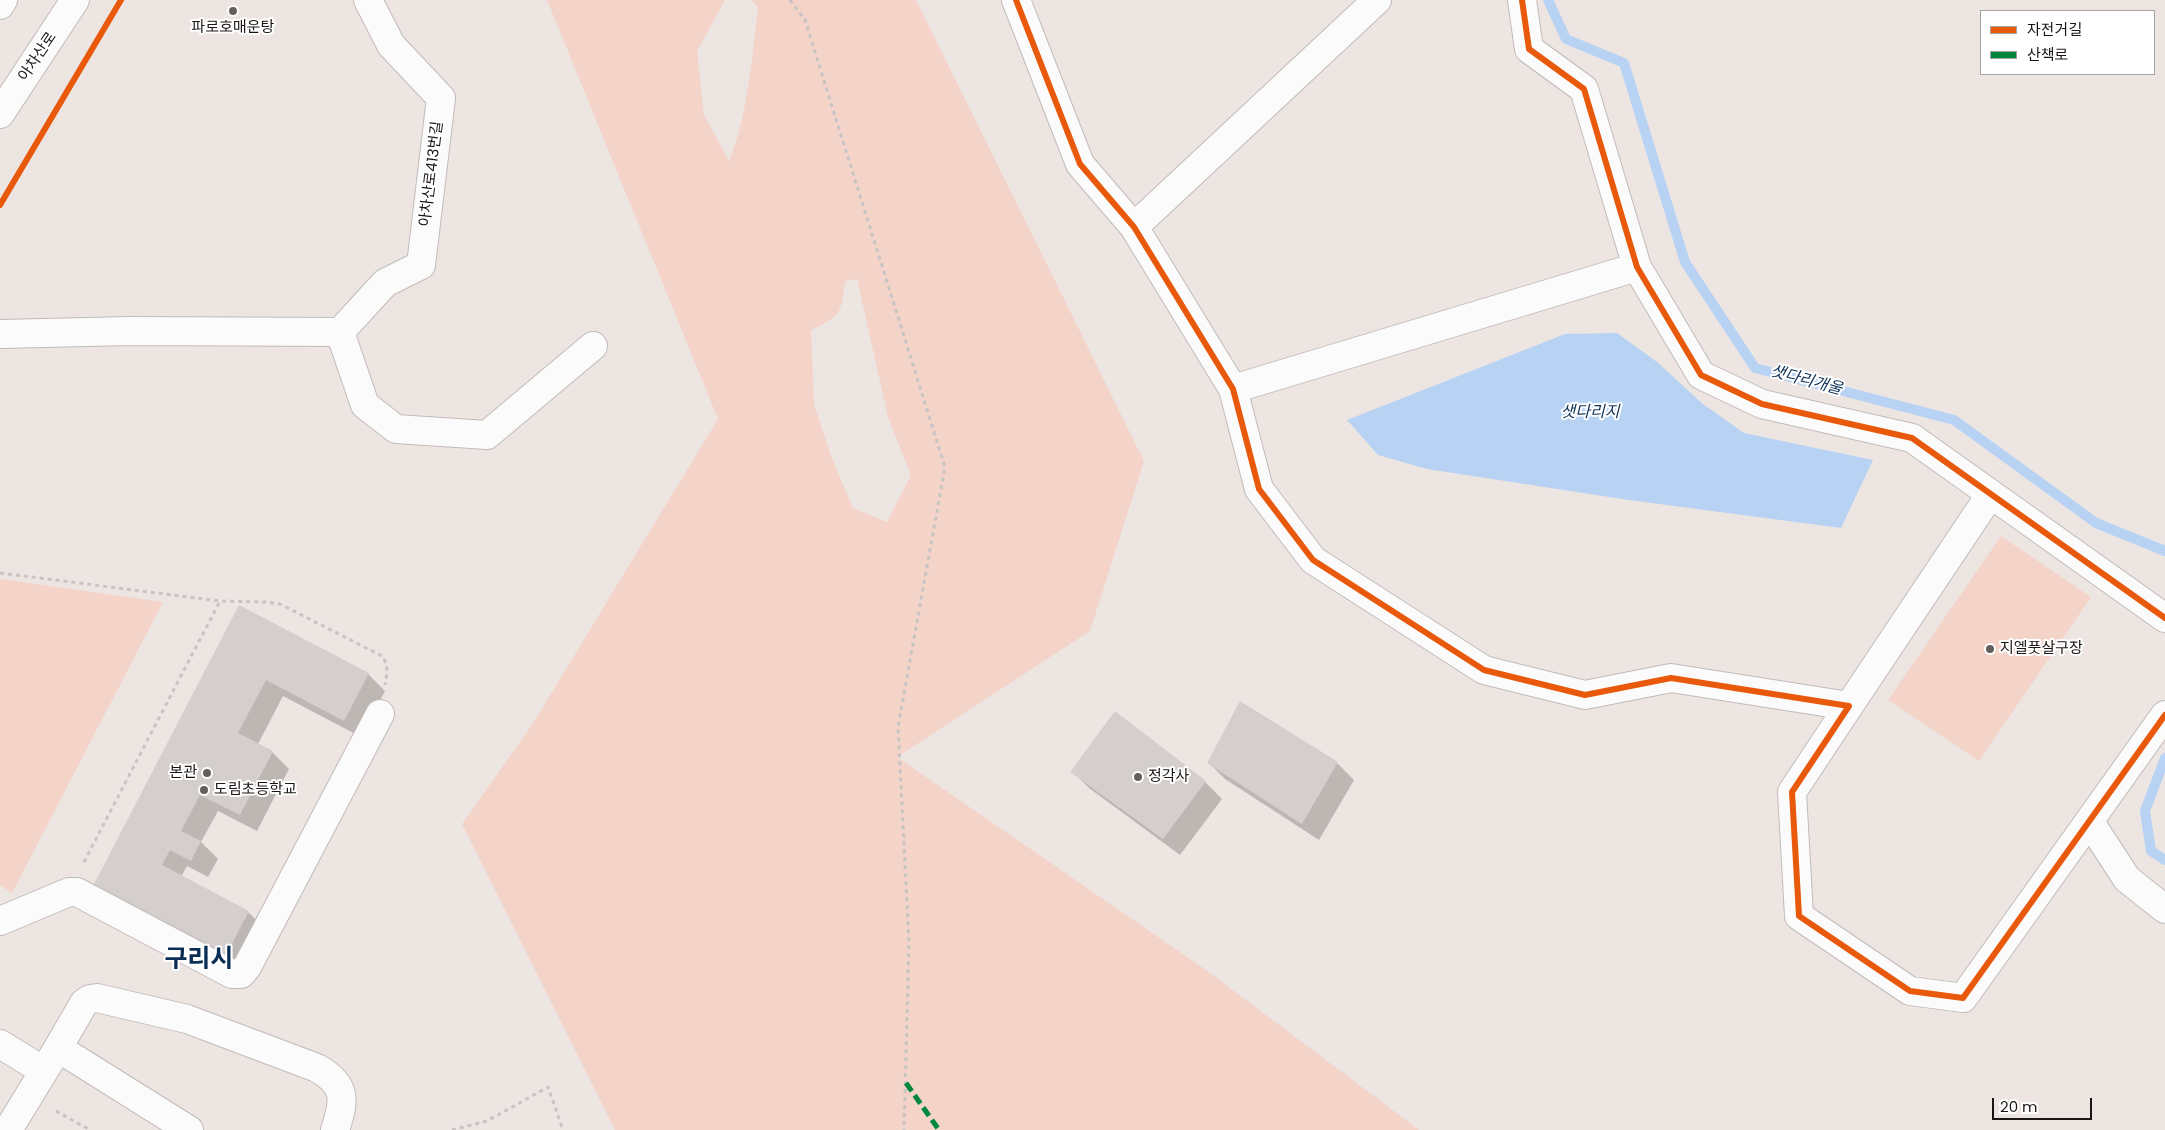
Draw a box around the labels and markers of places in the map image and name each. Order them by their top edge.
marker: 파로호매운탕 [227,5,239,17]
place label: 파로호매운탕 [192,19,274,37]
place label: 지엘풋살구장 [2000,640,2083,658]
marker: 지엘풋살구장 [1984,643,1996,655]
place label: 본관 [169,764,197,782]
marker: 본관 [201,767,213,779]
place label: 정각사 [1148,768,1189,786]
marker: 정각사 [1132,771,1144,783]
place label: 도림초등학교 [214,781,297,799]
marker: 도림초등학교 [198,784,210,796]

